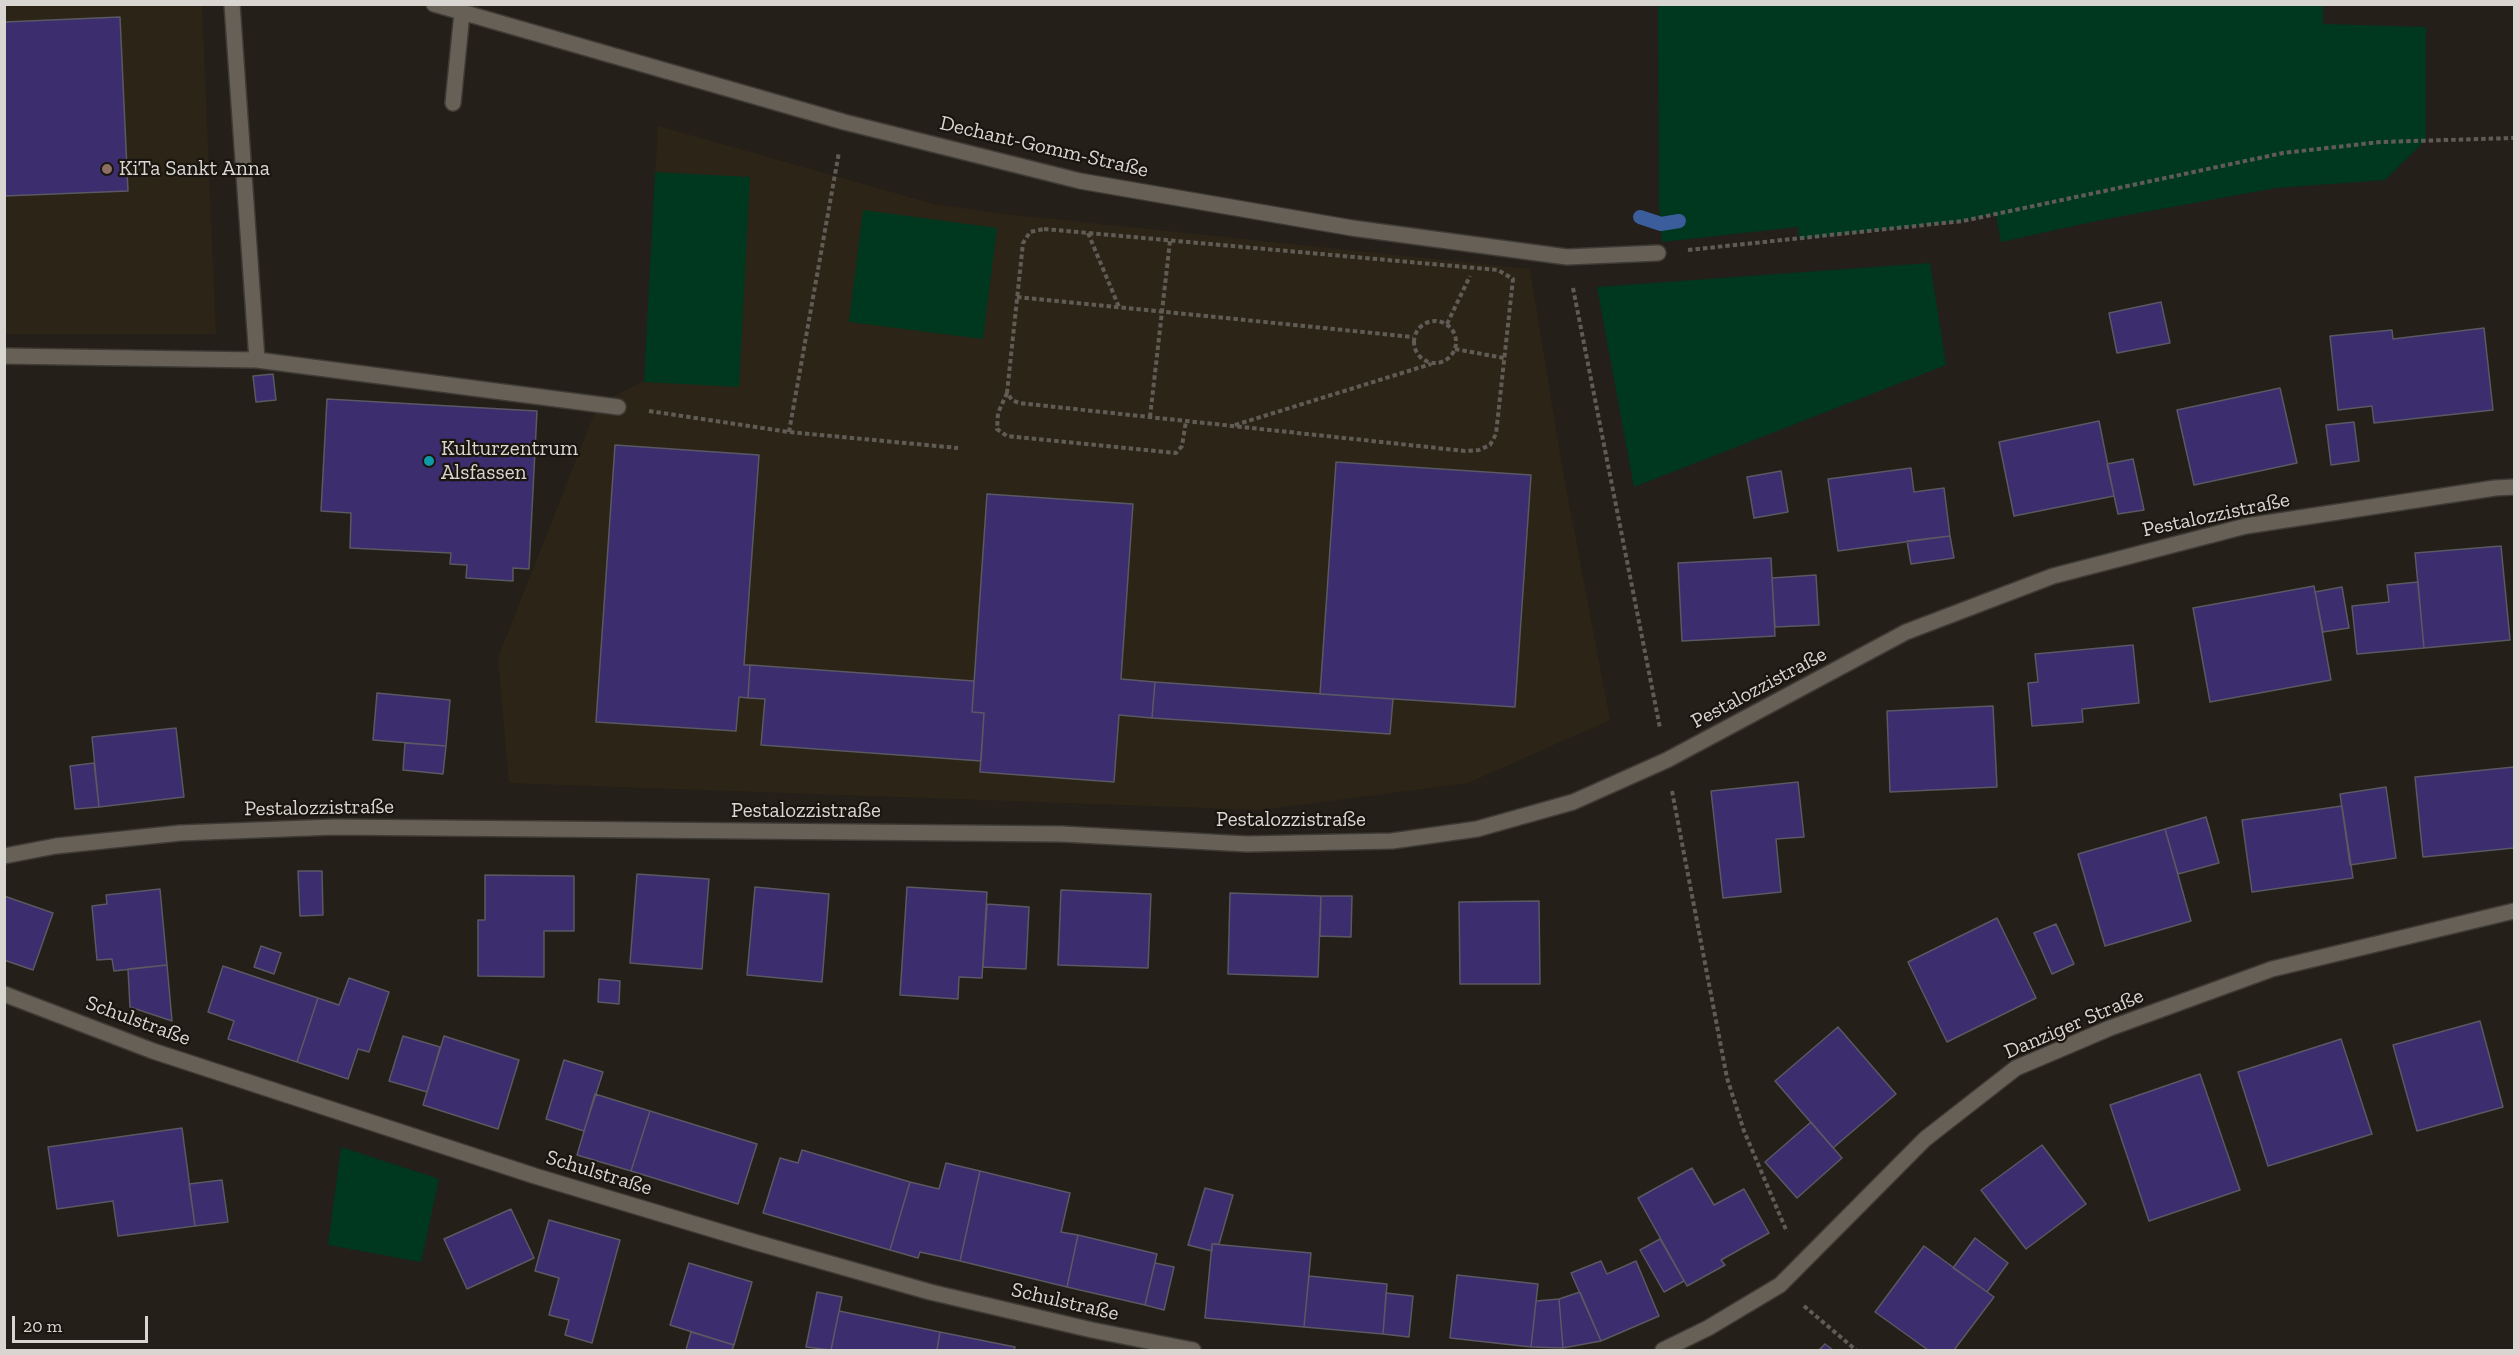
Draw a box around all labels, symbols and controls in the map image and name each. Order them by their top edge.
street label: Dechant-Gomm-Straße [937,111,1151,183]
place label: KiTa Sankt Anna [119,156,270,182]
marker: KiTa Sankt Anna [100,162,114,176]
place label: Kulturzentrum Alsfassen [441,436,578,486]
marker: Kulturzentrum Alsfassen [422,454,436,468]
street label: Pestalozzistraße [2140,487,2292,543]
street label: Pestalozzistraße [1687,642,1831,734]
street label: Pestalozzistraße [244,794,394,822]
street label: Pestalozzistraße [731,798,881,824]
street label: Pestalozzistraße [1216,807,1366,833]
street label: Danziger Straße [2001,983,2147,1065]
street label: Schulstraße [82,990,194,1052]
street label: Schulstraße [543,1145,655,1201]
street label: Schulstraße [1009,1277,1121,1327]
scale bar [15,1304,152,1342]
text: 20 m [23,1315,62,1337]

